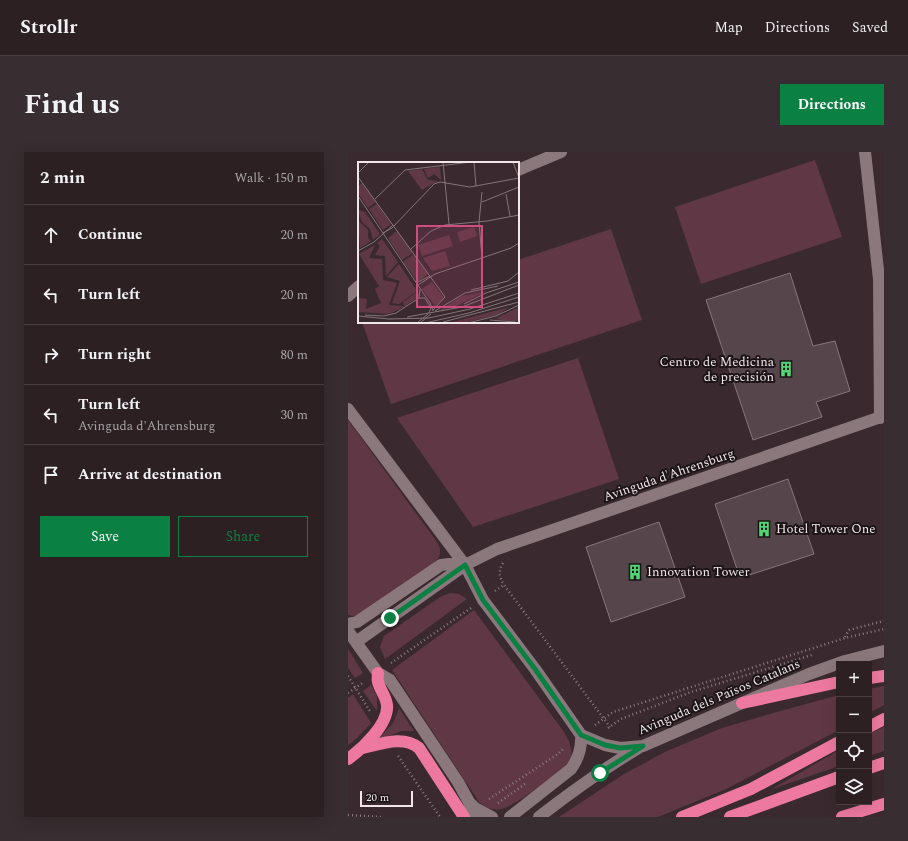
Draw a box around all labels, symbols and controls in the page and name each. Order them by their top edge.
text: Strollr [20,13,77,42]
text: Map [715,17,743,38]
text: Directions [765,17,830,38]
text: Saved [852,17,888,38]
text: Find us [24,83,120,126]
button: Directions [780,84,884,125]
inset map [358,162,519,323]
text: 2 min [40,165,85,191]
text: Walk · 150 m [234,168,308,188]
text: Continue [78,223,143,246]
icon: ahead [40,224,62,246]
text: 20 m [281,225,308,245]
text: Turn left [78,283,140,306]
icon: left [40,284,62,306]
text: 20 m [281,285,308,305]
text: Turn right [78,343,151,366]
icon: right [40,344,62,366]
text: 80 m [281,345,308,365]
place label: Centro de Medicina de precisión [659,352,775,387]
building icon: Centro de Medicina de precisión [777,360,795,378]
text: Turn left [78,393,140,416]
icon: left [40,404,62,426]
text: 30 m [281,405,308,425]
text: Avinguda d'Ahrensburg [78,416,215,436]
street label: Avinguda d'Ahrensburg [601,443,737,507]
text: Arrive at destination [78,463,222,486]
icon: arrive [40,464,62,486]
button: Save [40,516,170,557]
button: Share [178,516,308,557]
place label: Hotel Tower One [776,519,876,539]
building icon: Hotel Tower One [755,520,773,538]
place label: Innovation Tower [647,562,750,582]
building icon: Innovation Tower [626,563,644,581]
route end [381,609,399,627]
street label: Avinguda dels Països Catalans [635,654,803,740]
map controls [836,661,872,805]
button: + [836,661,872,697]
button: − [836,697,872,733]
button: locate [836,733,872,769]
route start [591,764,609,782]
button: layers [836,769,872,805]
scale bar [360,789,413,808]
text: 20 m [366,789,389,806]

